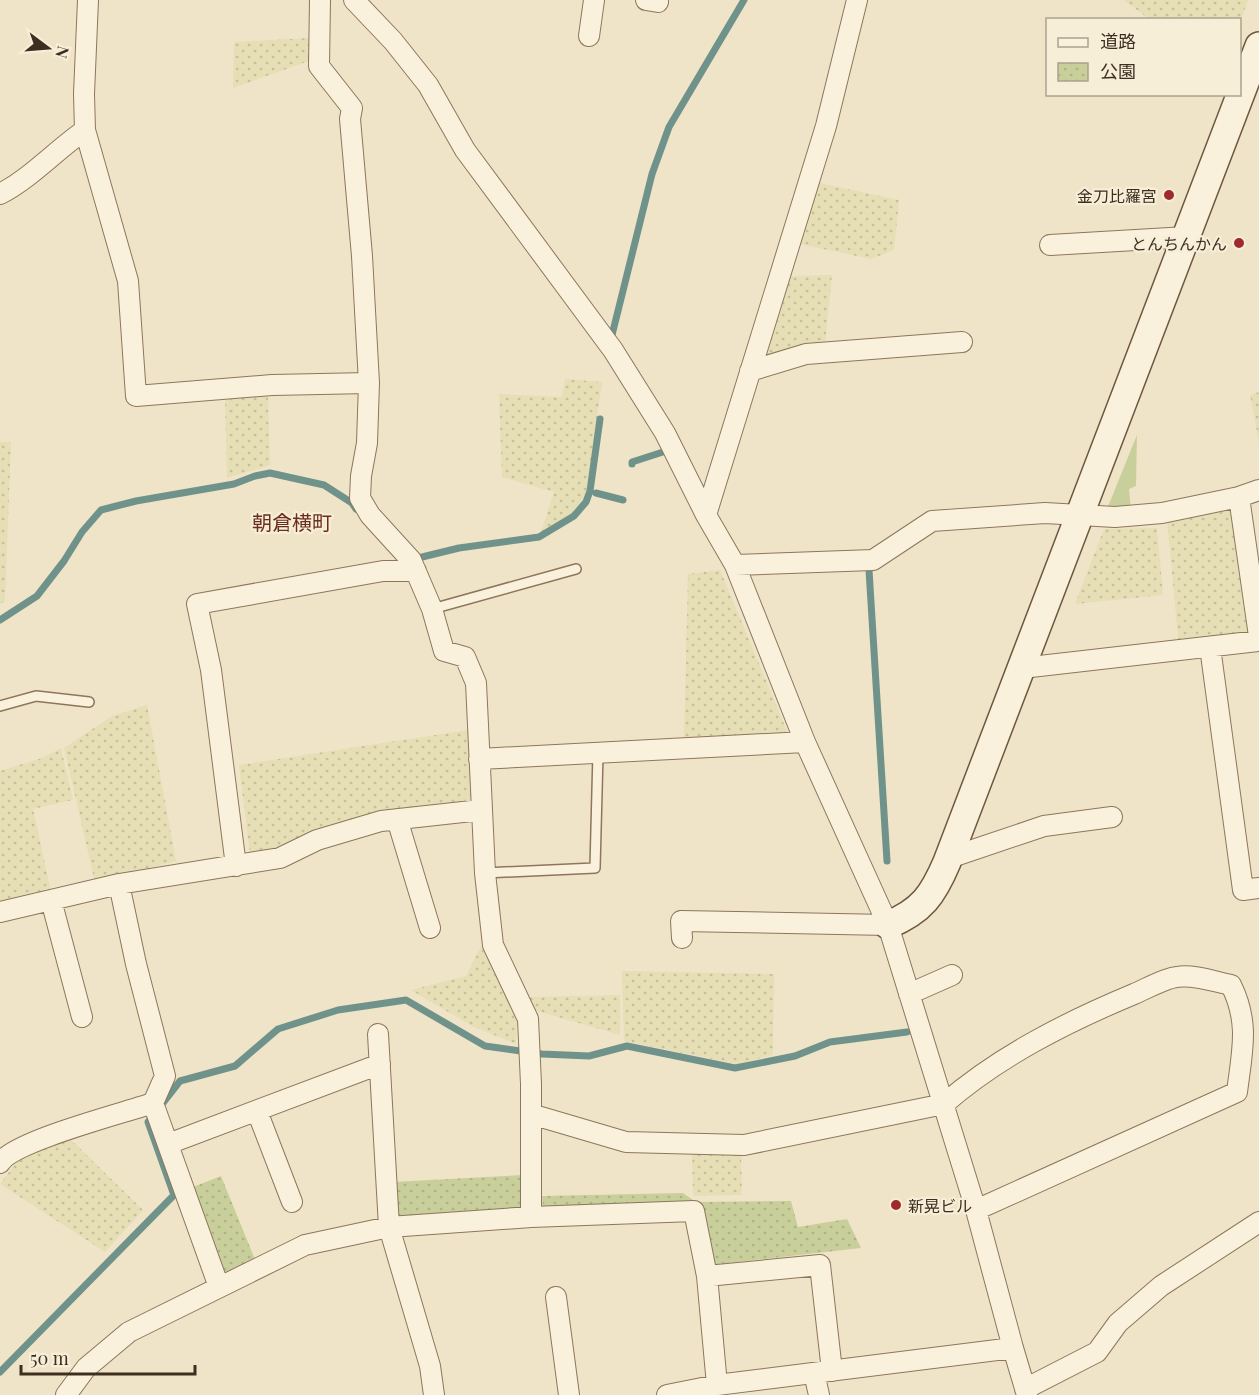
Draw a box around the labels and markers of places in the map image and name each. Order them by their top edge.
place label: 金刀比羅宮 [1077,185,1157,206]
marker: 金刀比羅宮 [1162,188,1176,202]
place label: とんちんかん [1131,233,1227,254]
marker: とんちんかん [1232,236,1246,250]
place label: 新晃ビル [908,1195,972,1216]
marker: 新晃ビル [889,1198,903,1212]

